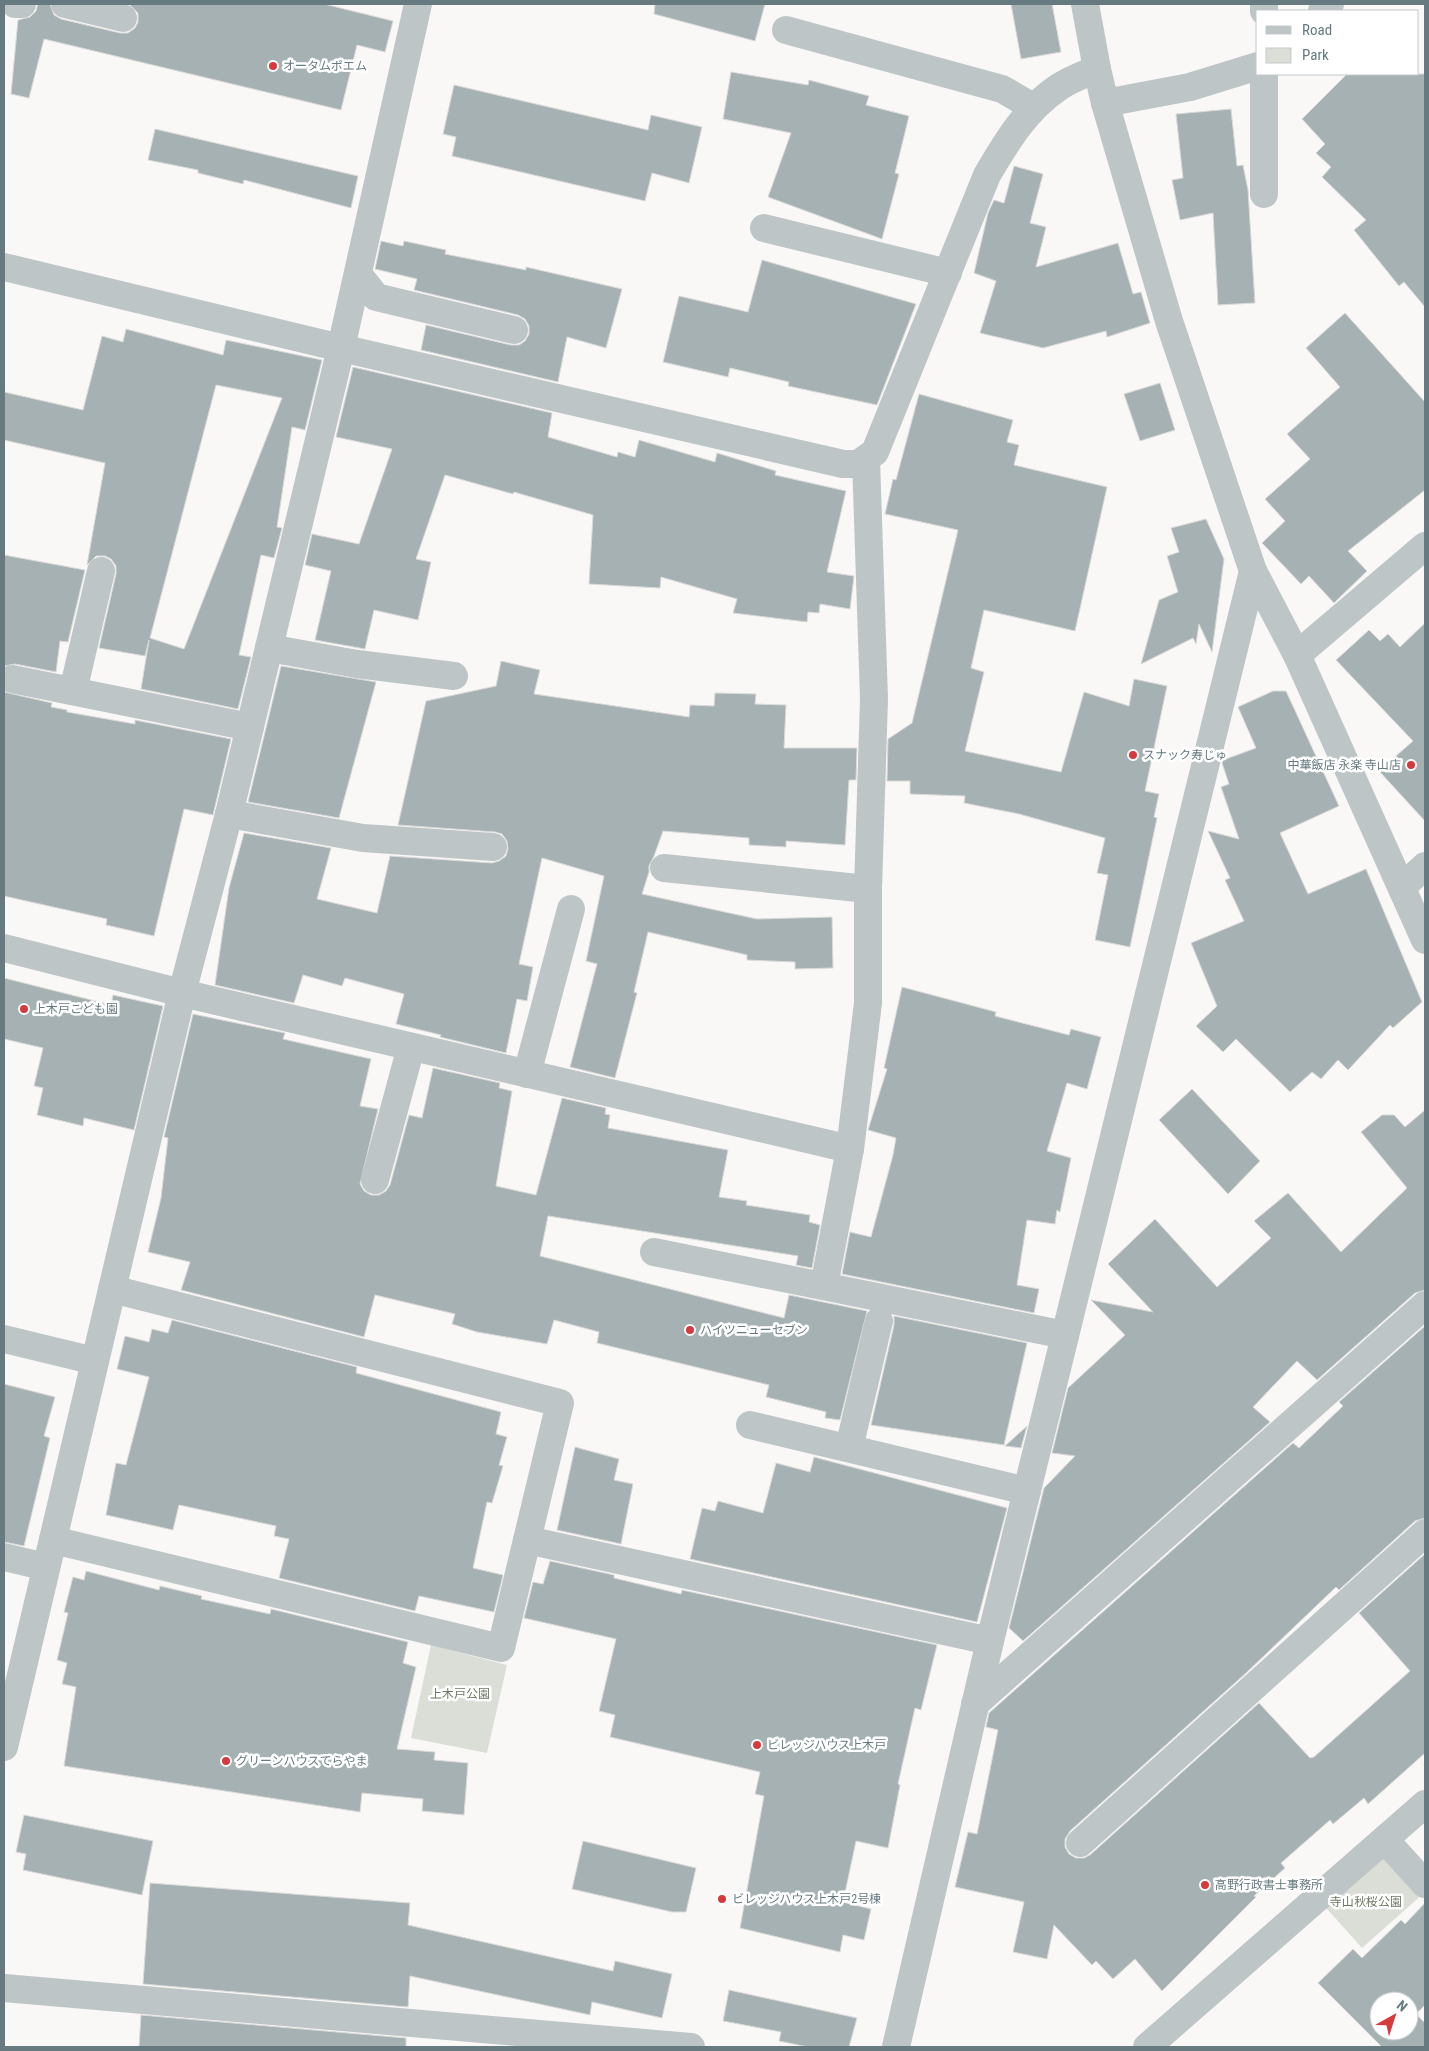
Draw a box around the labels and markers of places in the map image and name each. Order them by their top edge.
place label: オータムポエム [283,59,367,73]
marker: オータムポエム [267,60,279,72]
place label: スナック寿じゅ [1143,748,1227,762]
marker: スナック寿じゅ [1127,749,1139,761]
place label: 中華飯店 永楽 寺山店 [1287,758,1401,772]
marker: 中華飯店 永楽 寺山店 [1405,759,1417,771]
place label: 上木戸こども園 [34,1002,118,1016]
marker: 上木戸こども園 [18,1003,30,1015]
place label: ハイツニューセブン [700,1323,808,1337]
marker: ハイツニューセブン [684,1324,696,1336]
place label: ビレッジハウス上木戸 [767,1738,886,1752]
marker: ビレッジハウス上木戸 [751,1739,763,1751]
place label: グリーンハウスてらやま [236,1754,367,1768]
marker: グリーンハウスてらやま [220,1755,232,1767]
place label: 高野行政書士事務所 [1215,1878,1323,1892]
marker: 高野行政書士事務所 [1199,1879,1211,1891]
place label: ビレッジハウス上木戸2号棟 [732,1892,881,1906]
marker: ビレッジハウス上木戸2号棟 [716,1893,728,1905]

